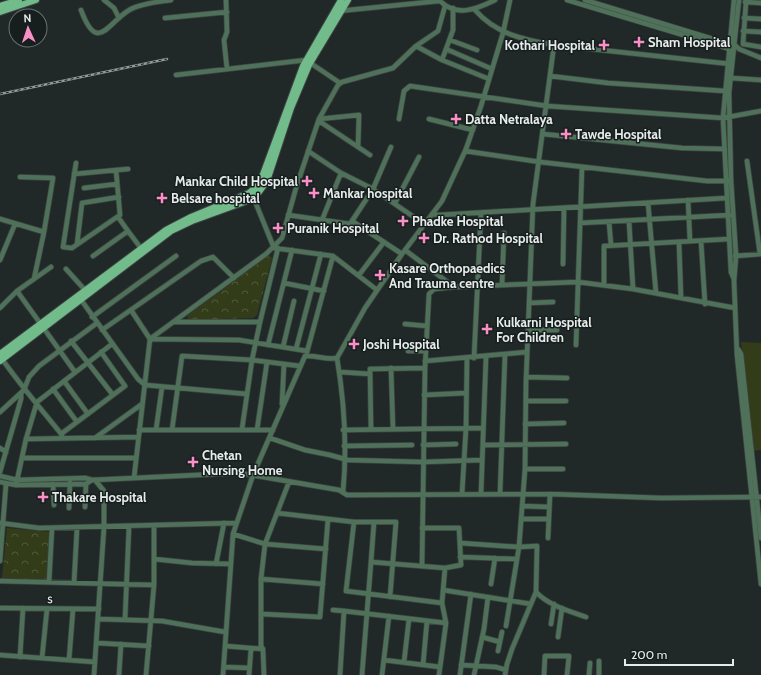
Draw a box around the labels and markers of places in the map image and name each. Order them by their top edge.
place label: Sham Hospital [648,34,731,50]
marker: Sham Hospital [633,36,645,48]
place label: Kothari Hospital [504,37,596,53]
marker: Kothari Hospital [598,39,610,51]
place label: Datta Netralaya [465,111,553,127]
marker: Datta Netralaya [450,113,462,125]
place label: Tawde Hospital [575,126,662,142]
marker: Tawde Hospital [560,128,572,140]
place label: Mankar Child Hospital [175,173,299,189]
marker: Mankar Child Hospital [301,175,313,187]
place label: Mankar hospital [323,185,413,201]
marker: Mankar hospital [308,187,320,199]
place label: Belsare hospital [171,190,261,206]
marker: Belsare hospital [156,192,168,204]
place label: Phadke Hospital [412,213,504,229]
marker: Phadke Hospital [397,215,409,227]
place label: Puranik Hospital [287,220,380,236]
marker: Puranik Hospital [272,222,284,234]
place label: Dr. Rathod Hospital [433,230,544,246]
marker: Dr. Rathod Hospital [418,232,430,244]
place label: Kasare Orthopaedics And Trauma centre [389,260,506,291]
marker: Kasare Orthopaedics And Trauma centre [374,269,386,281]
place label: Kulkarni Hospital For Children [496,314,592,345]
marker: Kulkarni Hospital For Children [481,323,493,335]
place label: Joshi Hospital [362,336,440,352]
marker: Joshi Hospital [348,338,360,350]
place label: Chetan Nursing Home [202,447,283,478]
marker: Chetan Nursing Home [187,456,199,468]
place label: Thakare Hospital [52,489,147,505]
marker: Thakare Hospital [37,491,49,503]

